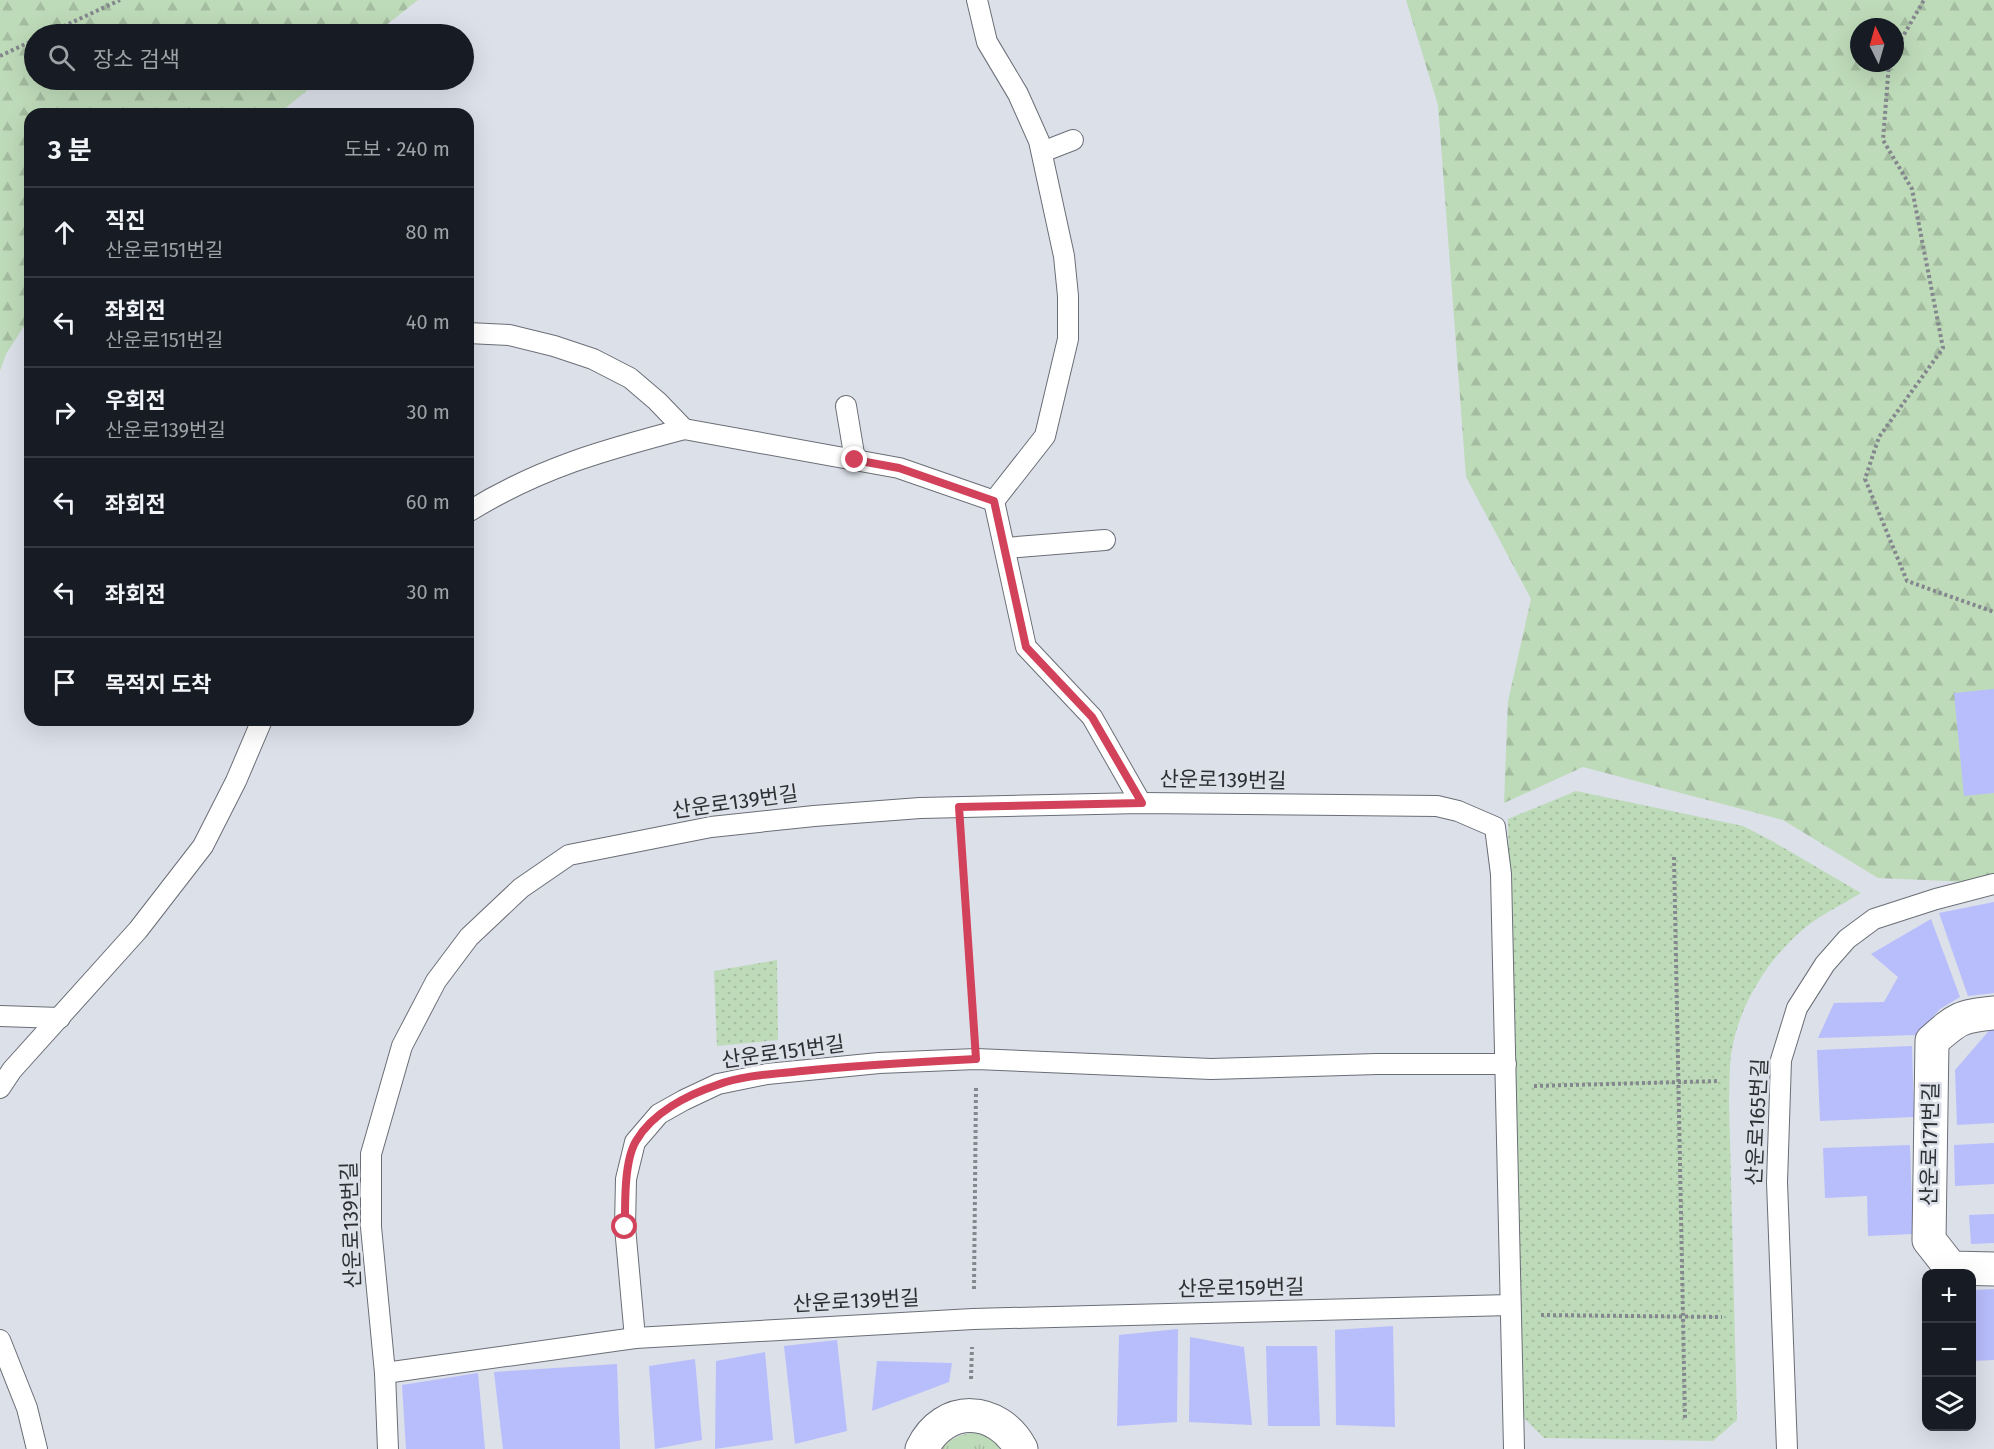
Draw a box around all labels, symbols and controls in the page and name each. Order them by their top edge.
north arrow [1850,18,1904,72]
search box [24,24,474,90]
icon: search [45,41,78,74]
text: 장소 검색 [93,46,180,73]
text: 3 분 [48,135,92,166]
text: 도보 · 240 m [344,137,450,161]
text: 직진 [105,207,145,234]
icon: ahead [48,216,81,249]
text: 80 m [405,220,450,244]
text: 산운로151번길 [105,238,223,262]
text: 좌회전 [105,297,166,324]
icon: left [48,306,81,339]
text: 40 m [406,310,450,334]
text: 산운로151번길 [105,328,223,352]
text: 우회전 [105,387,166,414]
icon: right [48,396,81,429]
text: 30 m [406,400,450,424]
text: 산운로139번길 [105,418,226,442]
route end [841,446,867,472]
icon: left [48,486,81,519]
text: 60 m [406,490,450,514]
text: 좌회전 [105,491,166,518]
icon: left [48,576,81,609]
text: 30 m [406,580,450,604]
text: 좌회전 [105,581,166,608]
icon: arrive [48,666,81,699]
text: 목적지 도착 [105,671,211,698]
street label: 산운로139번길 [1159,766,1287,794]
street label: 산운로139번길 [670,780,800,824]
street label: 산운로151번길 [720,1030,846,1074]
street label: 산운로165번길 [1741,1058,1773,1186]
street label: 산운로171번길 [1916,1082,1944,1206]
street label: 산운로139번길 [336,1161,366,1289]
route start [611,1213,637,1239]
map controls [1922,1269,1976,1431]
button: + [1922,1269,1976,1323]
street label: 산운로159번길 [1177,1274,1305,1302]
street label: 산운로139번길 [792,1285,920,1317]
button: − [1922,1323,1976,1377]
button: layers [1922,1377,1976,1431]

